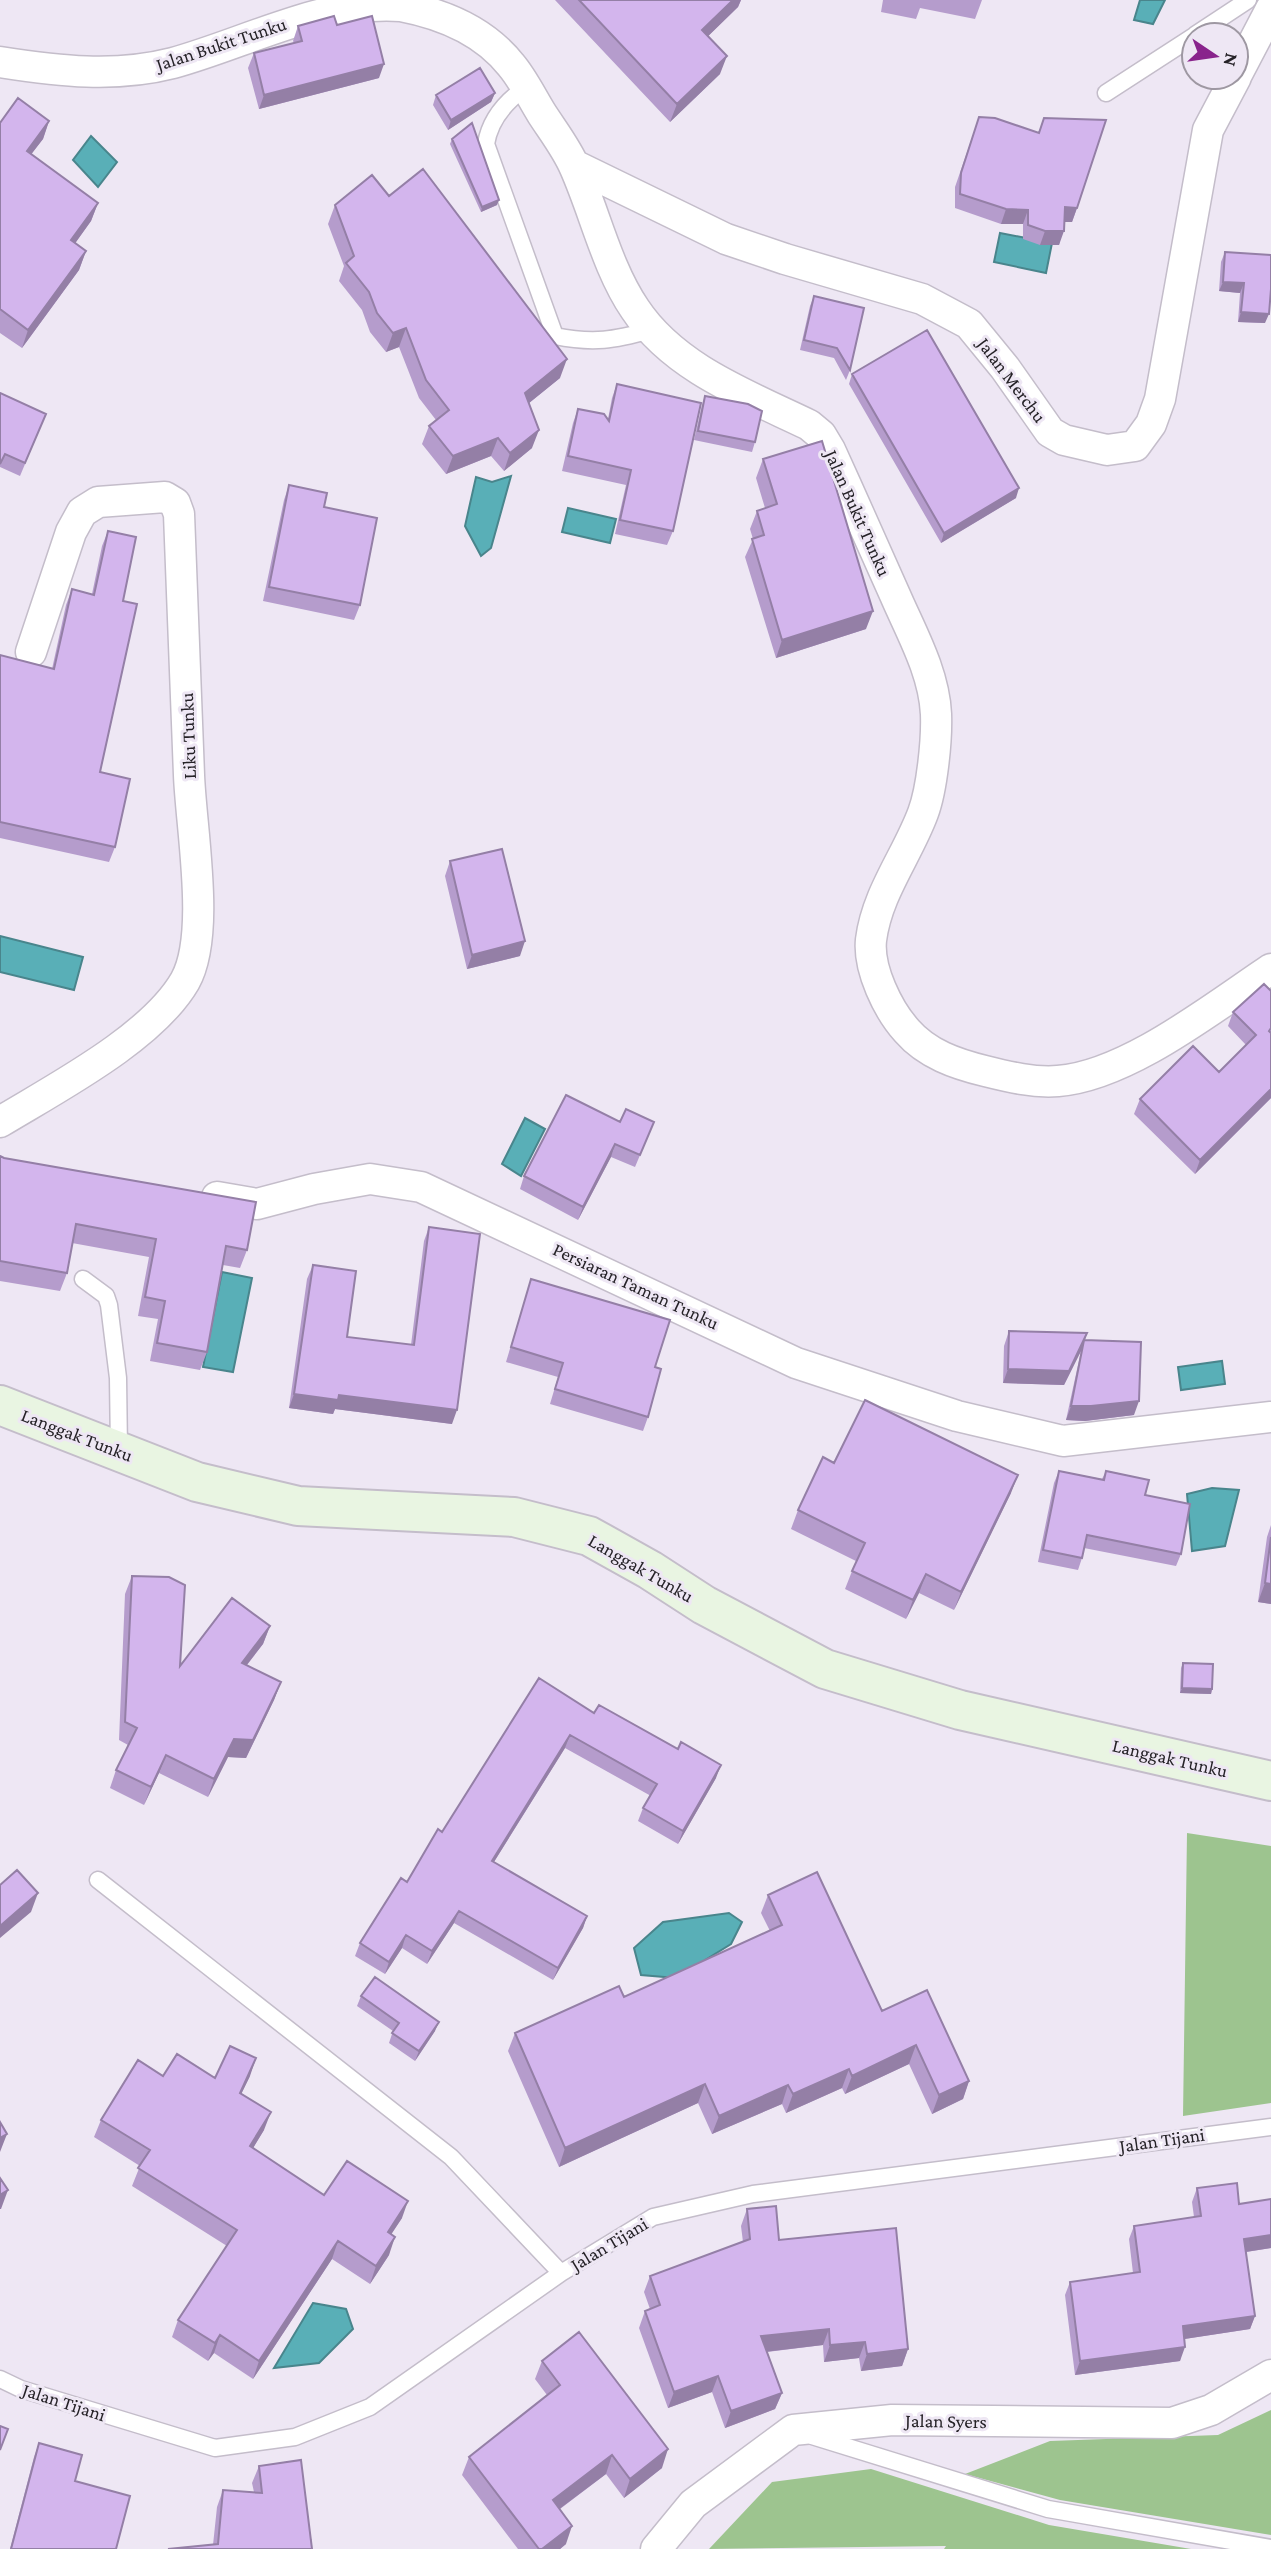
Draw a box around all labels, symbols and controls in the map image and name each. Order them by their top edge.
street label: Jalan Bukit Tunku [151,13,289,76]
north arrow [1180,21,1250,91]
text: N [1219,51,1243,68]
street label: Jalan Merchu [972,332,1051,426]
street label: Jalan Bukit Tunku [820,445,895,579]
street label: Liku Tunku [176,692,200,780]
street label: Persiaran Taman Tunku [550,1238,722,1334]
street label: Langgak Tunku [18,1404,136,1466]
street label: Langgak Tunku [585,1529,697,1607]
street label: Langgak Tunku [1110,1735,1230,1781]
street label: Jalan Tijani [1116,2124,1206,2158]
street label: Jalan Tijani [565,2213,652,2277]
street label: Jalan Tijani [18,2378,108,2426]
street label: Jalan Syers [903,2410,987,2432]

